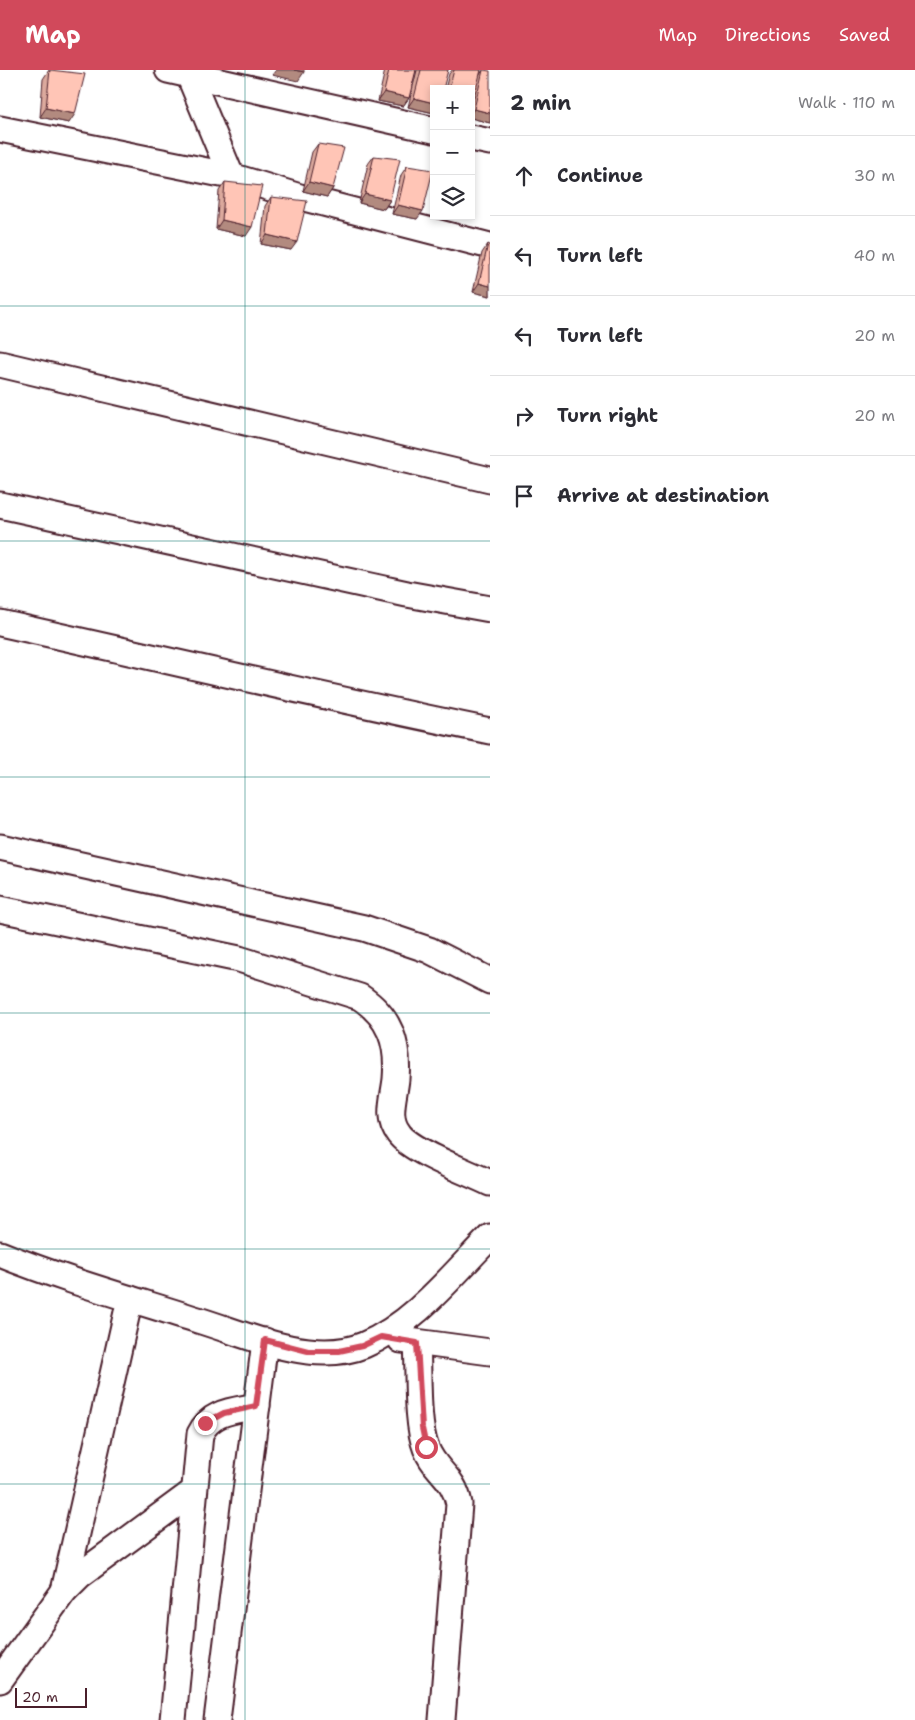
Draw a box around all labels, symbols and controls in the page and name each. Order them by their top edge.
text: Map [25,19,81,51]
text: Map [659,23,697,47]
text: Directions [725,23,811,47]
text: Saved [839,23,890,47]
map controls [430,85,475,220]
button: + [430,85,475,130]
text: 2 min [510,89,571,117]
text: Walk · 110 m [798,92,895,113]
button: − [430,130,475,175]
icon: ahead [510,162,538,190]
text: Continue [557,163,643,188]
text: 30 m [854,165,895,186]
button: layers [430,175,475,220]
icon: left [510,242,538,270]
text: Turn left [557,243,643,268]
text: 40 m [853,245,895,266]
icon: left [510,322,538,350]
text: Turn left [557,323,643,348]
text: 20 m [854,325,895,346]
icon: right [510,402,538,430]
text: Turn right [557,403,658,428]
text: 20 m [854,405,895,426]
icon: arrive [510,482,538,510]
text: Arrive at destination [557,483,769,508]
route end [194,1412,217,1435]
route start [415,1436,438,1459]
scale bar [15,1685,88,1708]
text: 20 m [22,1688,58,1706]

